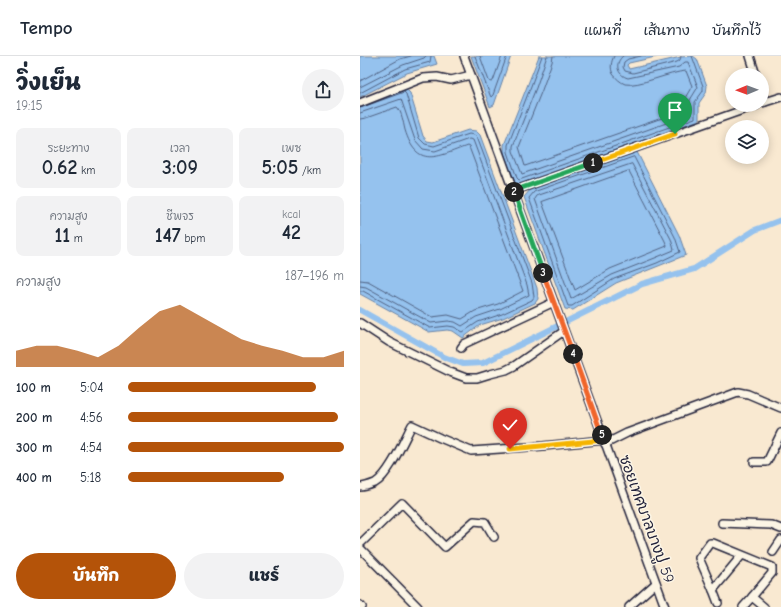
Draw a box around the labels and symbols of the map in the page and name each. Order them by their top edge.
north arrow [725,68,769,112]
pin [658,93,692,134]
pin: 1 [583,153,603,173]
pin: 2 [504,182,524,202]
pin: 3 [533,263,553,283]
pin: 4 [563,344,583,364]
pin [493,408,527,449]
pin: 5 [592,425,612,445]
street label: ซอยเทศบาลบางปู 59 [614,453,679,586]

